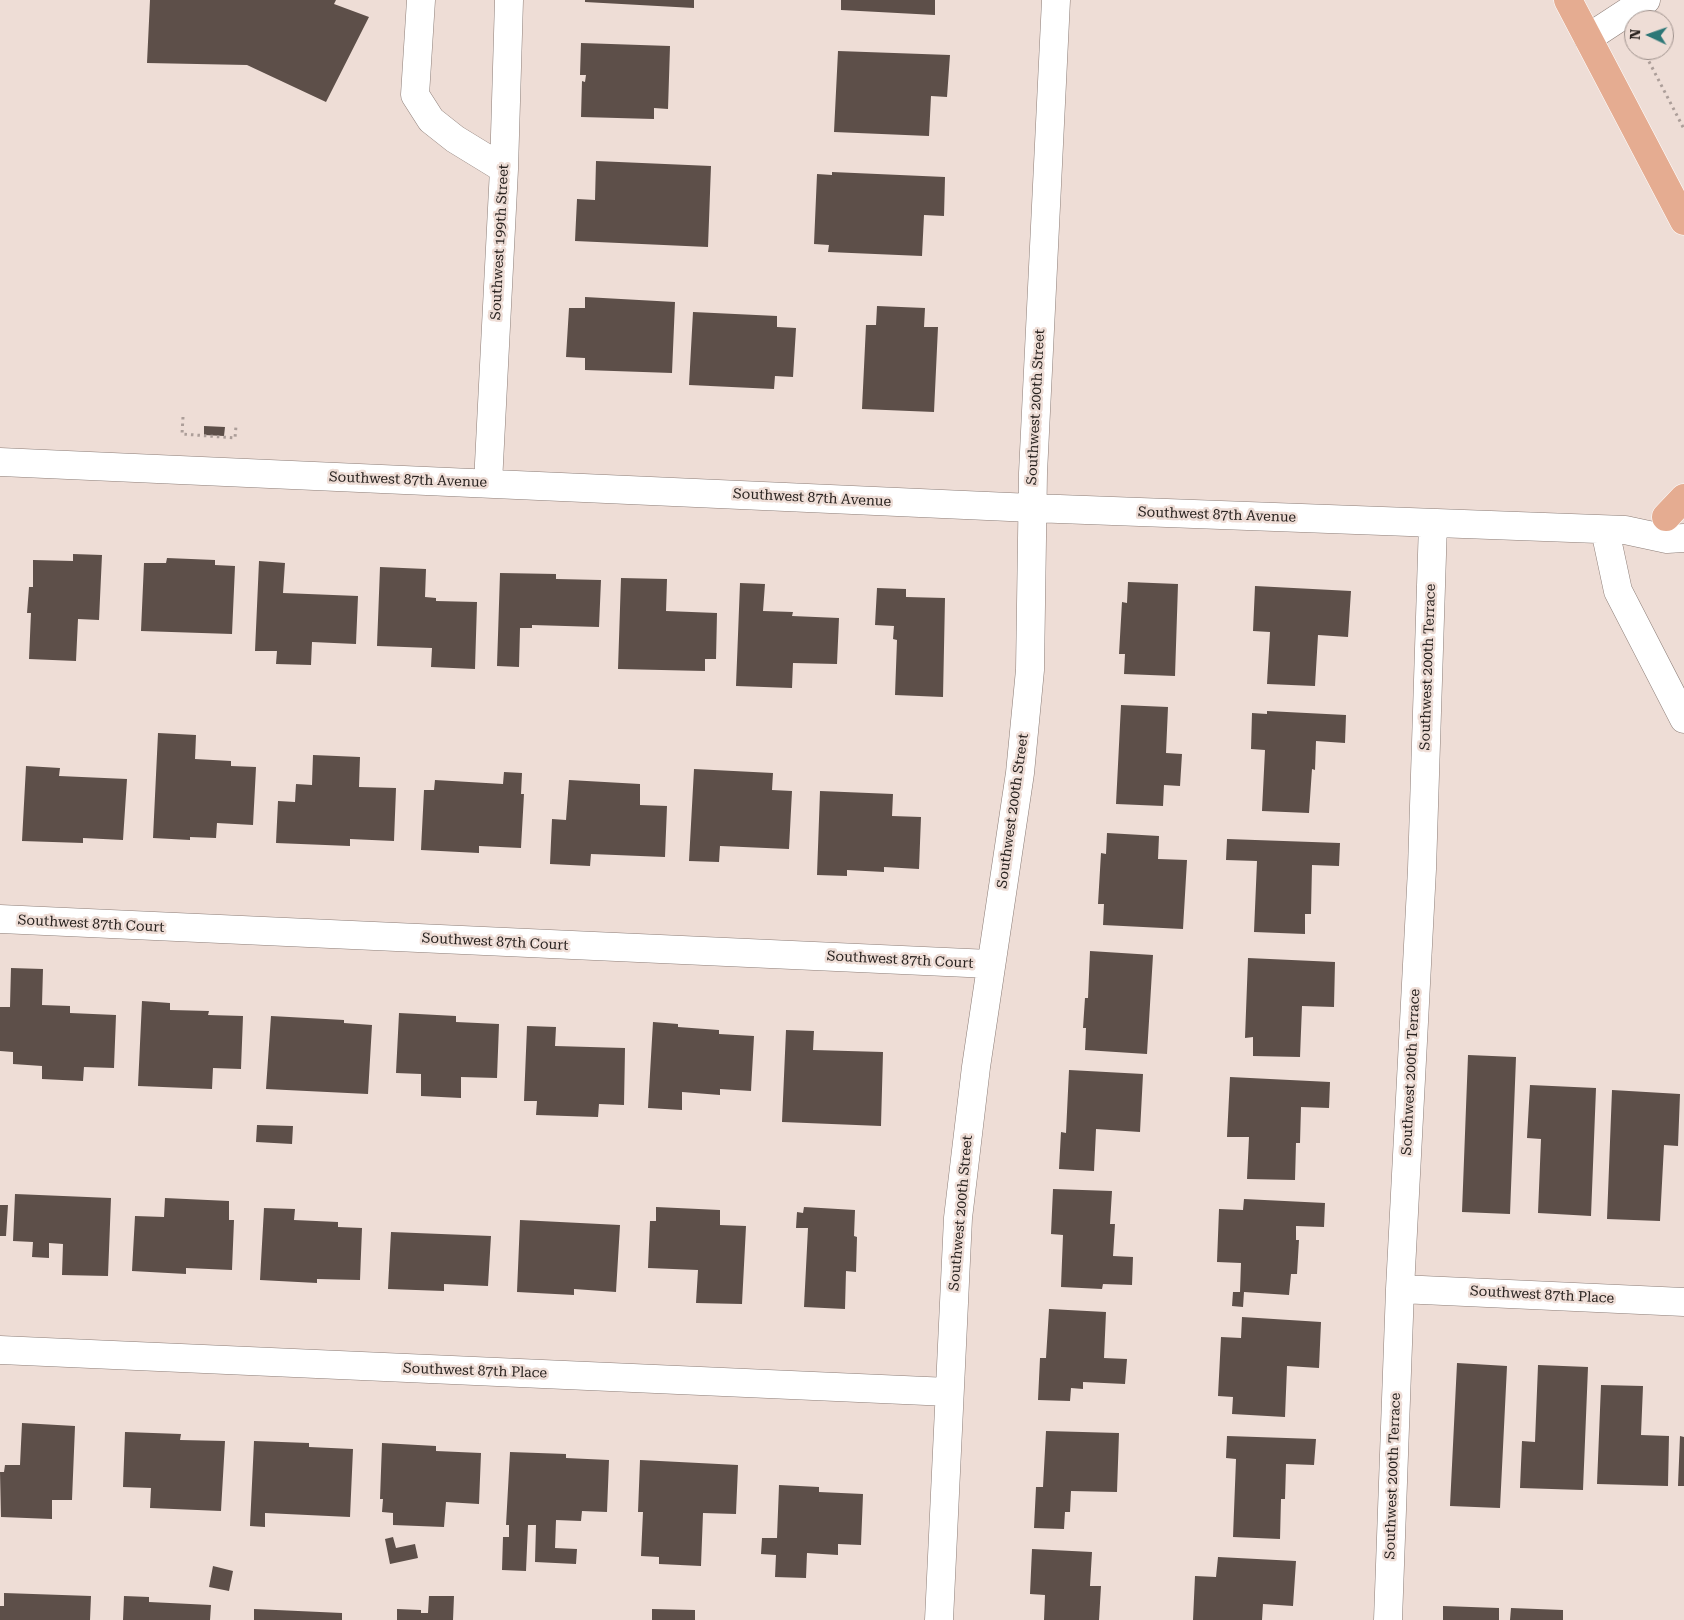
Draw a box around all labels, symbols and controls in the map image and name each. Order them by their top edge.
north arrow [1624,10,1674,60]
text: N [1627,28,1643,40]
street label: Southwest 199th Street [488,164,512,320]
street label: Southwest 200th Street [1024,329,1048,485]
street label: Southwest 87th Avenue [329,469,487,491]
street label: Southwest 87th Avenue [732,485,892,511]
street label: Southwest 87th Avenue [1138,504,1296,526]
street label: Southwest 200th Terrace [1417,583,1439,751]
street label: Southwest 200th Street [994,732,1032,890]
street label: Southwest 87th Court [17,912,165,936]
street label: Southwest 87th Court [421,930,569,954]
street label: Southwest 87th Court [826,948,974,972]
street label: Southwest 200th Terrace [1398,988,1424,1156]
street label: Southwest 200th Street [946,1134,976,1292]
street label: Southwest 87th Place [1469,1283,1615,1307]
street label: Southwest 87th Place [403,1360,547,1382]
street label: Southwest 200th Terrace [1382,1392,1404,1560]

